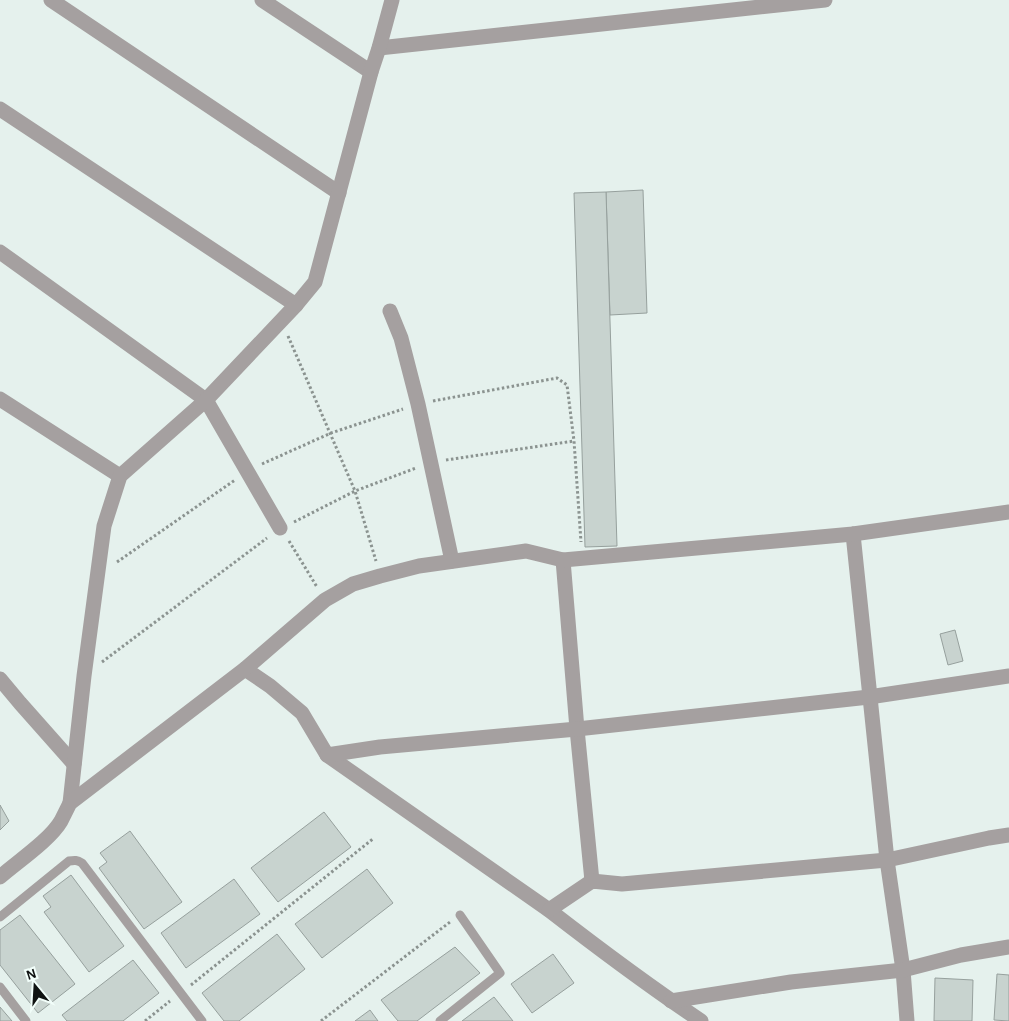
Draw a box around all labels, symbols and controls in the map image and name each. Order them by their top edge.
north arrow [10,961,60,1011]
text: N [24,966,38,983]

